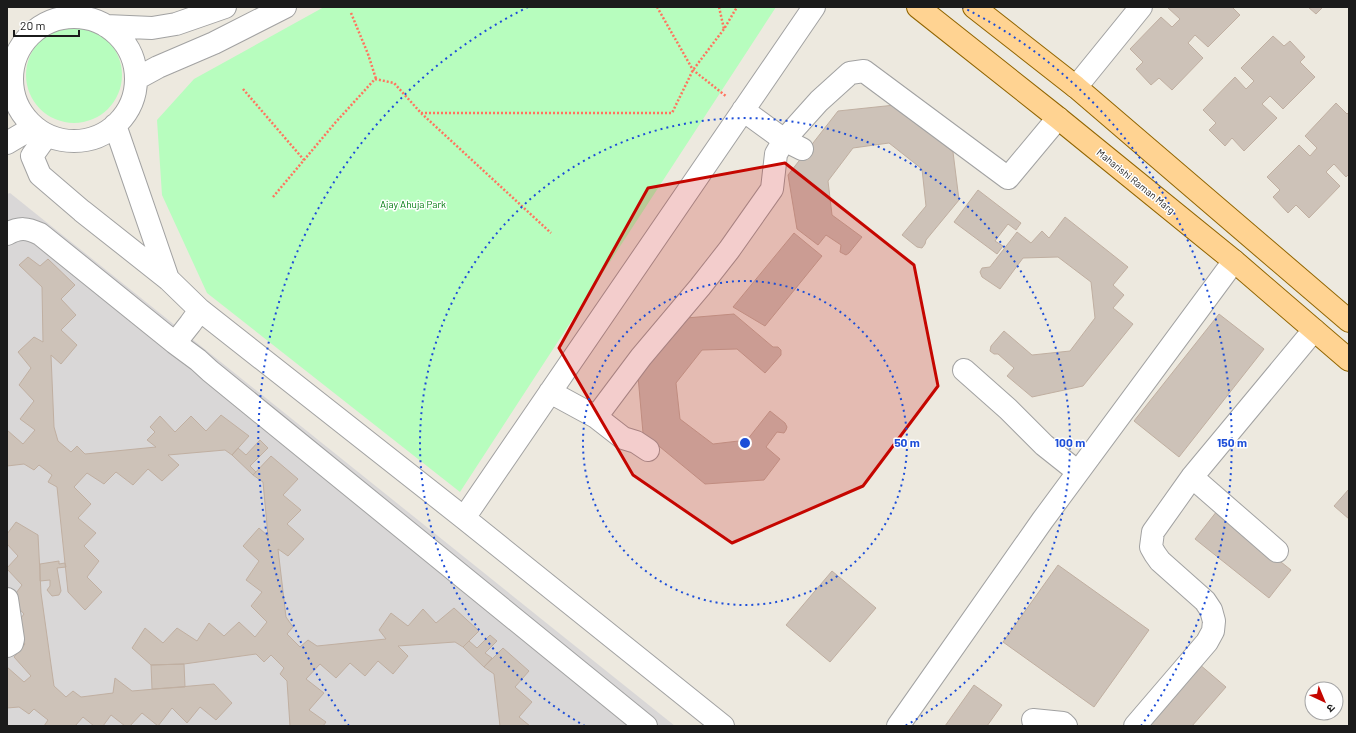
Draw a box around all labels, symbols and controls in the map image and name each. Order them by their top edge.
scale bar [14,12,79,38]
text: 20 m [20,18,46,32]
street label: Maharishi Raman Marg [1095,146,1177,216]
park label: Ajay Ahuja Park [380,198,446,210]
text: 50 m [894,435,920,449]
text: 100 m [1055,435,1085,449]
text: 150 m [1217,435,1247,449]
centre of rings [738,436,752,450]
north arrow [1304,681,1344,721]
text: उ [1324,702,1338,716]

